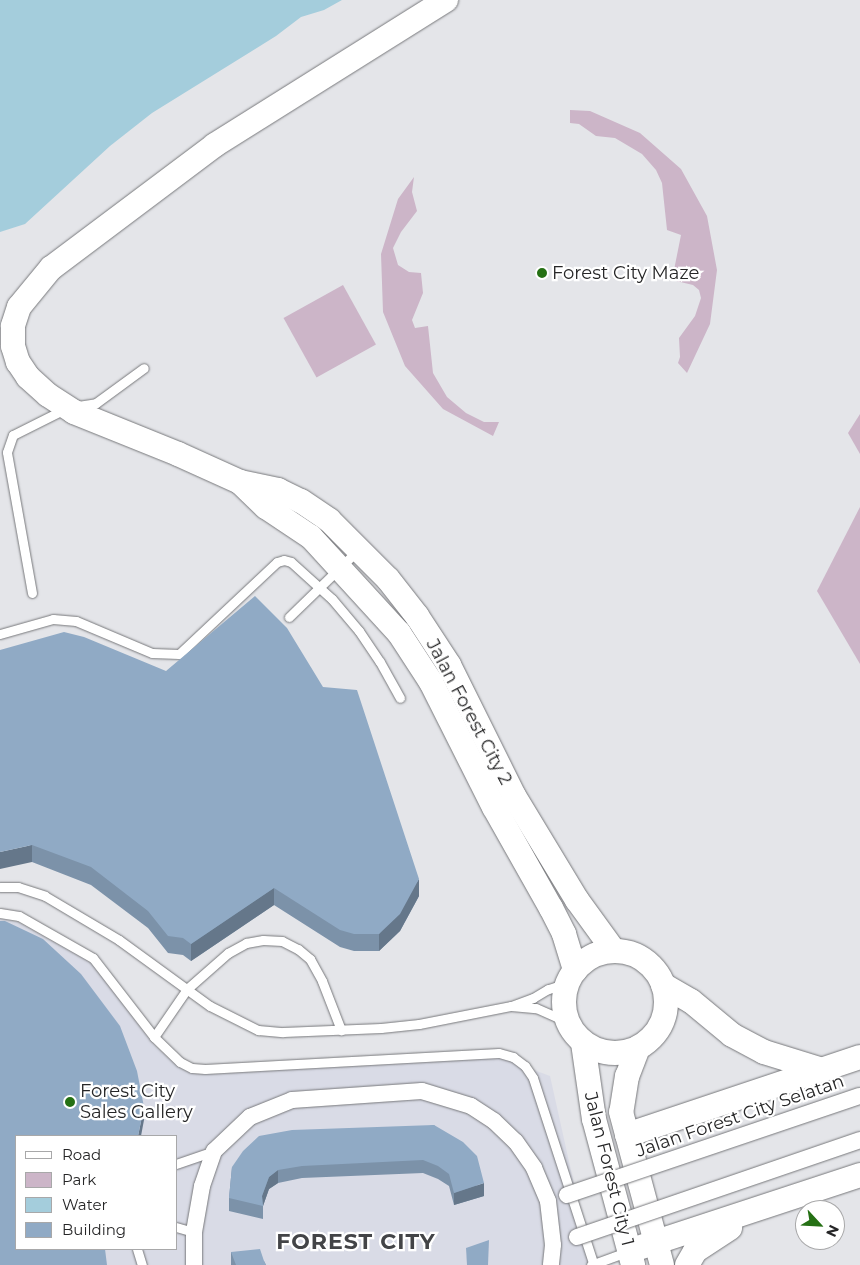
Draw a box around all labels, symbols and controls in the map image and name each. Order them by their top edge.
place label: Forest City Maze [552,262,699,284]
marker: Forest City Maze [536,267,548,279]
street label: Jalan Forest City 2 [421,635,517,789]
street label: Jalan Forest City Selatan [633,1070,847,1162]
place label: Forest City Sales Gallery [80,1081,193,1124]
street label: Jalan Forest City 1 [579,1090,639,1248]
marker: Forest City Sales Gallery [64,1096,76,1108]
legend [15,1135,178,1250]
text: Road [62,1145,101,1164]
text: Park [62,1170,96,1189]
text: Water [62,1195,108,1214]
north arrow [795,1200,845,1250]
text: Building [62,1220,126,1239]
text: N [822,1222,843,1240]
district label: FOREST CITY [275,1229,437,1255]

